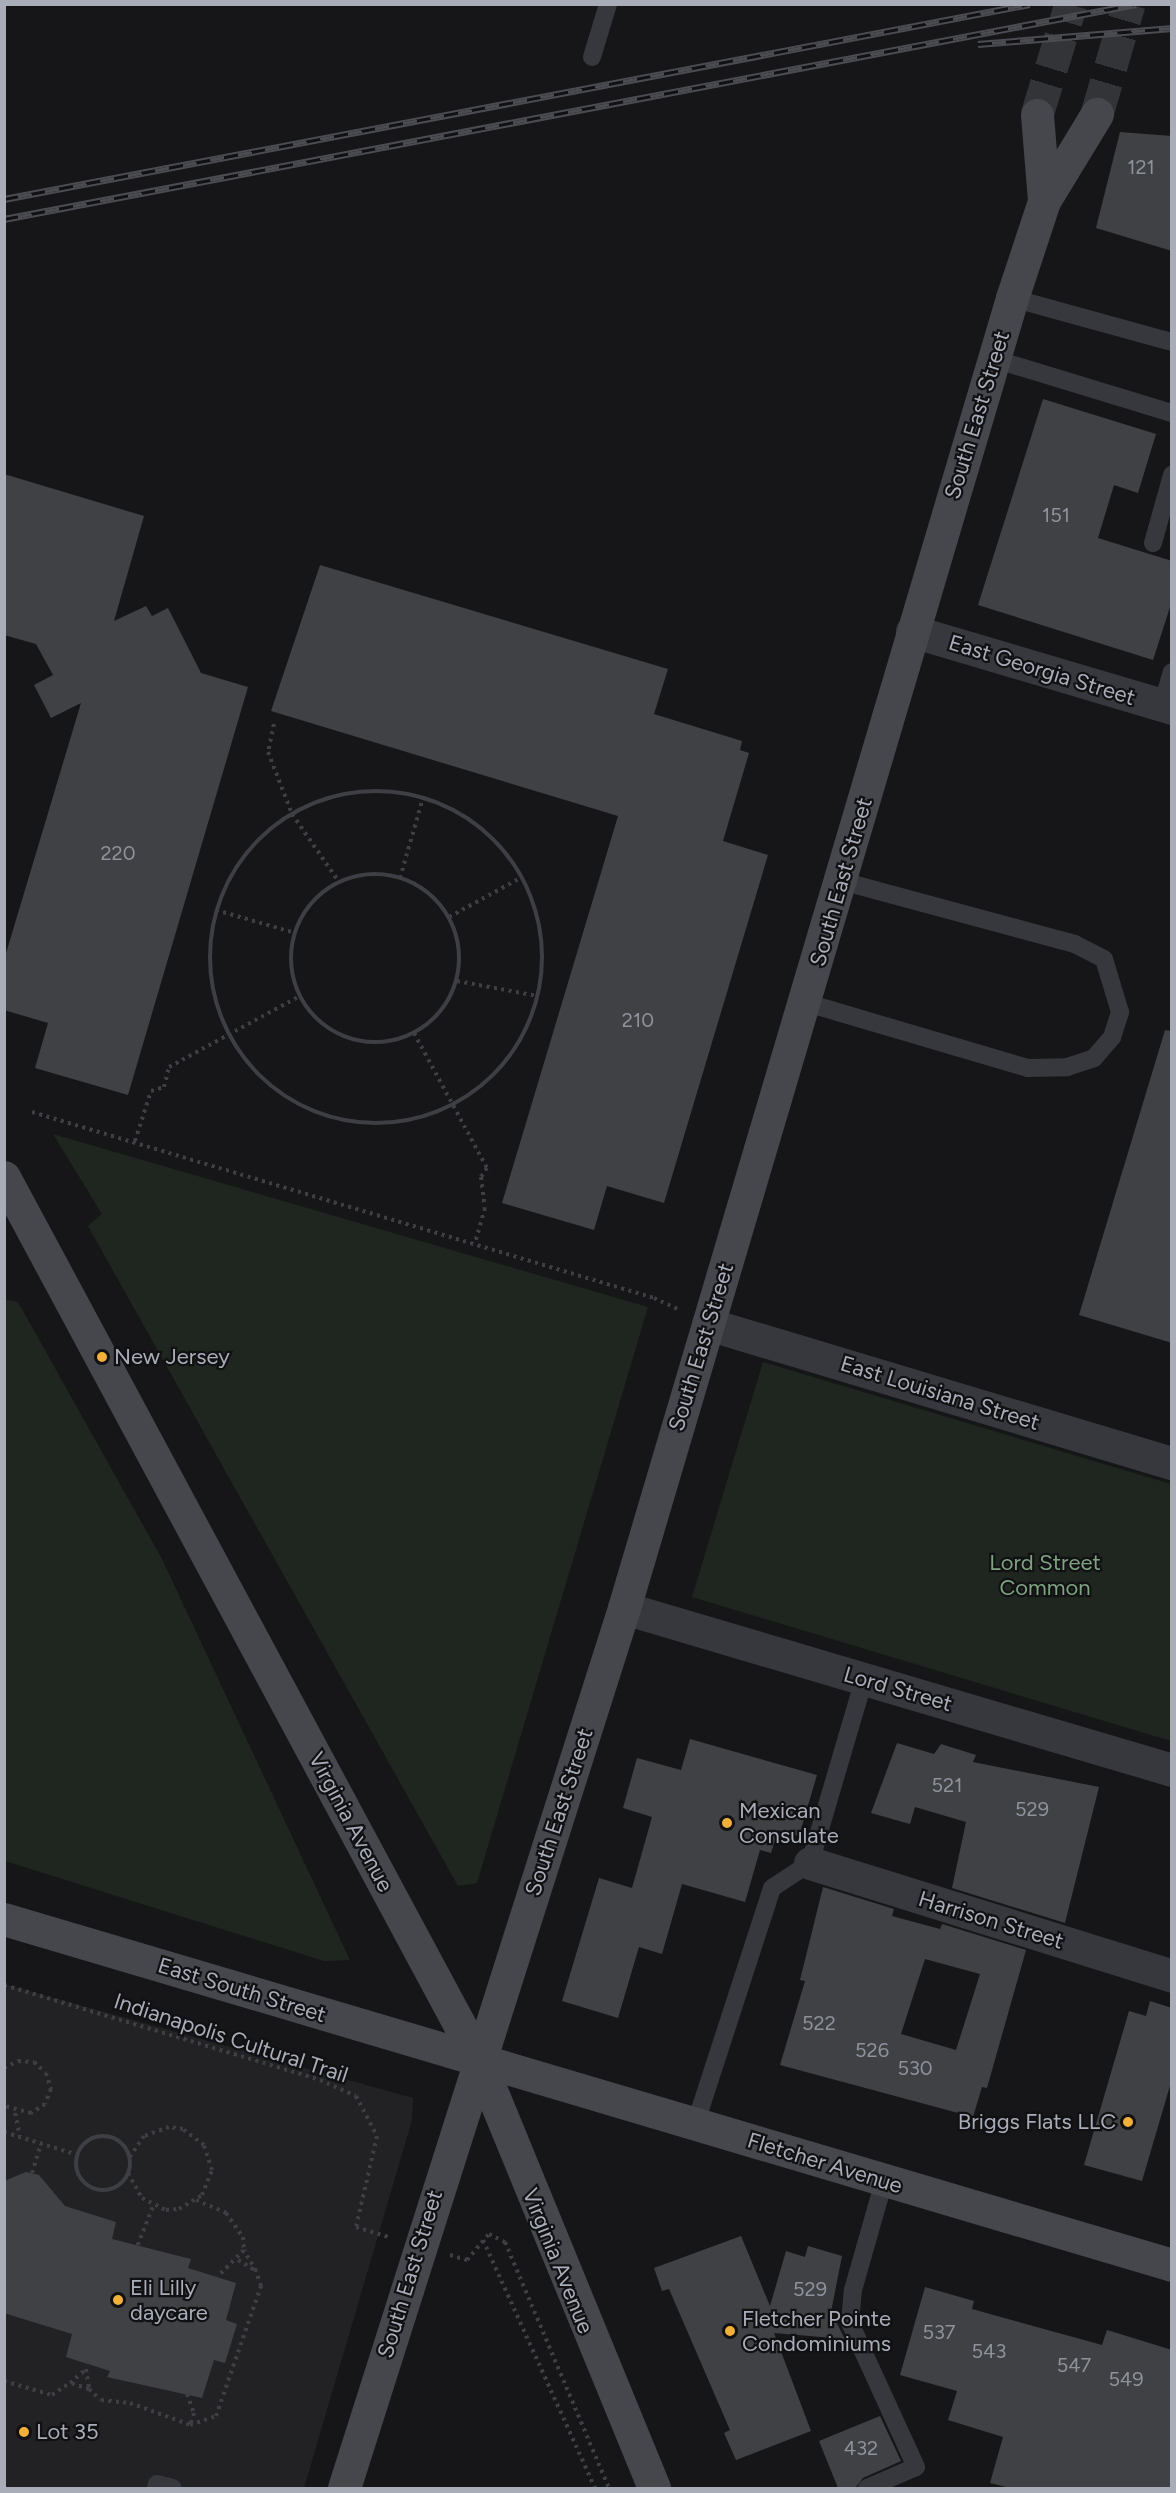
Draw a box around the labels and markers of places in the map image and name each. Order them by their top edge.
place label: New Jersey [114,1344,230,1370]
marker: New Jersey [95,1350,109,1364]
place label: Mexican Consulate [739,1797,839,1849]
marker: Mexican Consulate [720,1816,734,1830]
place label: Briggs Flats LLC [958,2109,1116,2135]
marker: Briggs Flats LLC [1121,2115,1135,2129]
place label: Eli Lilly daycare [130,2274,208,2326]
marker: Eli Lilly daycare [111,2293,125,2307]
place label: Fletcher Pointe Condominiums [742,2305,891,2356]
marker: Fletcher Pointe Condominiums [723,2324,737,2338]
place label: Lot 35 [36,2419,99,2445]
marker: Lot 35 [17,2425,31,2439]

